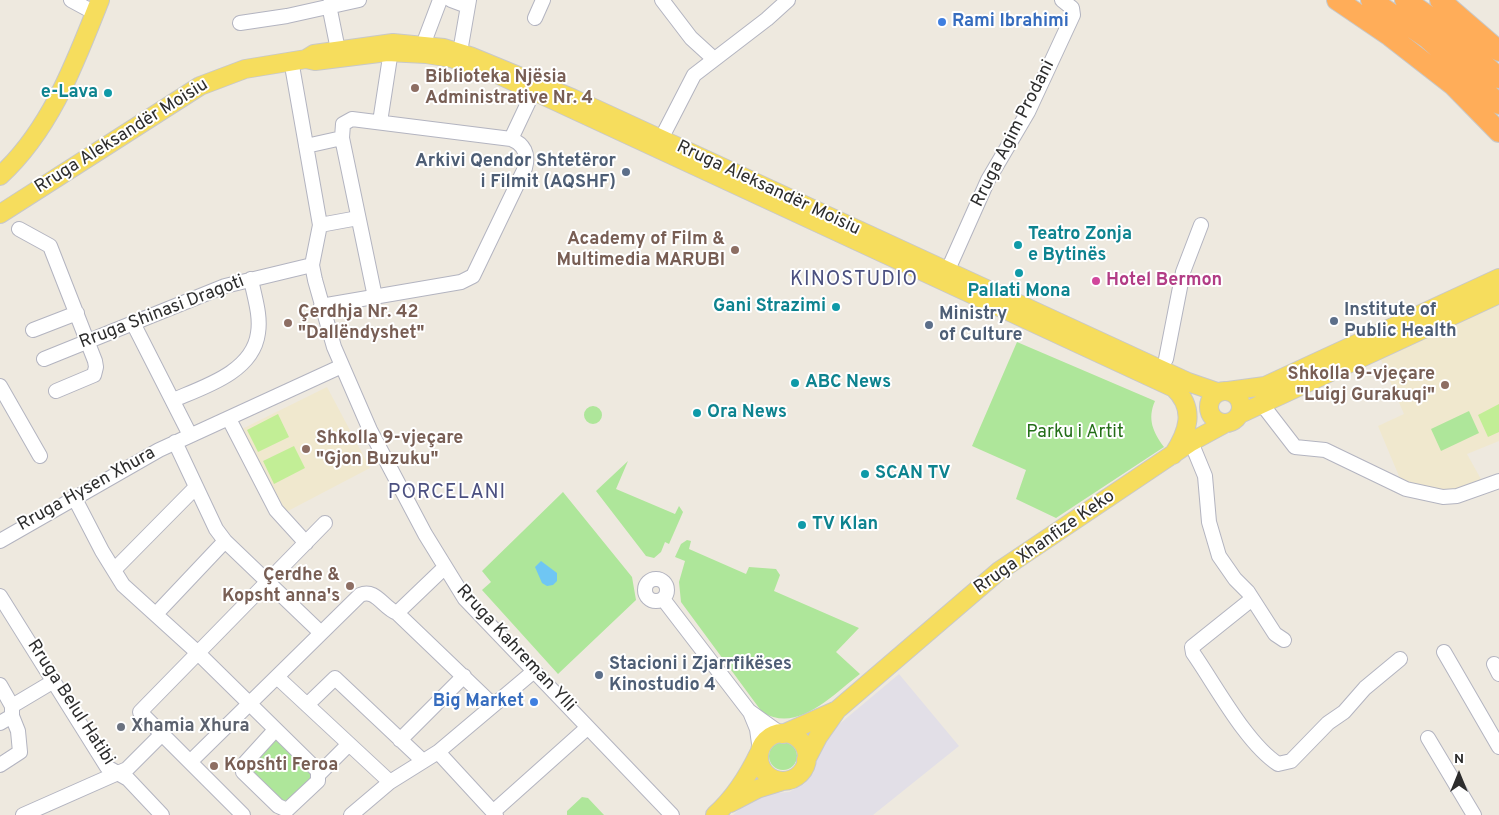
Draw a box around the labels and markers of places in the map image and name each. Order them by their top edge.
place label: Rami Ibrahimi [952,11,1069,33]
marker: Rami Ibrahimi [936,16,948,28]
place label: Biblioteka Njësia Administrative Nr. 4 [425,67,593,110]
place label: e-Lava [41,82,98,104]
marker: Biblioteka Njësia Administrative Nr. 4 [409,82,421,94]
marker: e-Lava [102,87,114,99]
place label: Arkivi Qendor Shtetëror i Filmit (AQSHF) [415,151,616,193]
marker: Arkivi Qendor Shtetëror i Filmit (AQSHF) [620,166,632,178]
place label: Teatro Zonja e Bytinës [1028,224,1132,266]
place label: Academy of Film & Multimedia MARUBI [556,229,725,272]
marker: Teatro Zonja e Bytinës [1012,239,1024,251]
marker: Academy of Film & Multimedia MARUBI [729,244,741,256]
marker: Pallati Mona [1013,267,1025,279]
place label: Hotel Bermon [1106,270,1222,292]
marker: Hotel Bermon [1090,275,1102,287]
place label: Pallati Mona [968,281,1070,303]
place label: Gani Strazimi [713,296,826,318]
place label: Institute of Public Health [1344,300,1457,342]
marker: Gani Strazimi [830,301,842,313]
place label: Çerdhja Nr. 42 "Dallëndyshet" [298,302,425,344]
place label: Ministry of Culture [939,304,1022,346]
marker: Institute of Public Health [1328,315,1340,327]
marker: Çerdhja Nr. 42 "Dallëndyshet" [282,317,294,329]
marker: Ministry of Culture [923,319,935,331]
place label: Shkolla 9-vjeçare "Luigj Gurakuqi" [1288,364,1435,406]
place label: ABC News [805,372,891,394]
marker: ABC News [789,377,801,389]
marker: Shkolla 9-vjeçare "Luigj Gurakuqi" [1439,379,1451,391]
place label: Ora News [707,402,787,424]
marker: Ora News [691,407,703,419]
place label: Shkolla 9-vjeçare "Gjon Buzuku" [316,428,463,470]
marker: Shkolla 9-vjeçare "Gjon Buzuku" [300,443,312,455]
place label: SCAN TV [875,463,950,485]
marker: SCAN TV [859,468,871,480]
place label: TV Klan [812,514,878,536]
marker: TV Klan [796,519,808,531]
place label: Çerdhe & Kopsht anna's [222,565,340,608]
marker: Çerdhe & Kopsht anna's [344,580,356,592]
place label: Stacioni i Zjarrfikëses Kinostudio 4 [609,654,792,696]
marker: Stacioni i Zjarrfikëses Kinostudio 4 [593,669,605,681]
place label: Big Market [433,691,524,713]
marker: Big Market [528,696,540,708]
place label: Xhamia Xhura [131,716,250,738]
marker: Xhamia Xhura [115,721,127,733]
place label: Kopshti Feroa [224,755,338,777]
marker: Kopshti Feroa [208,760,220,772]

